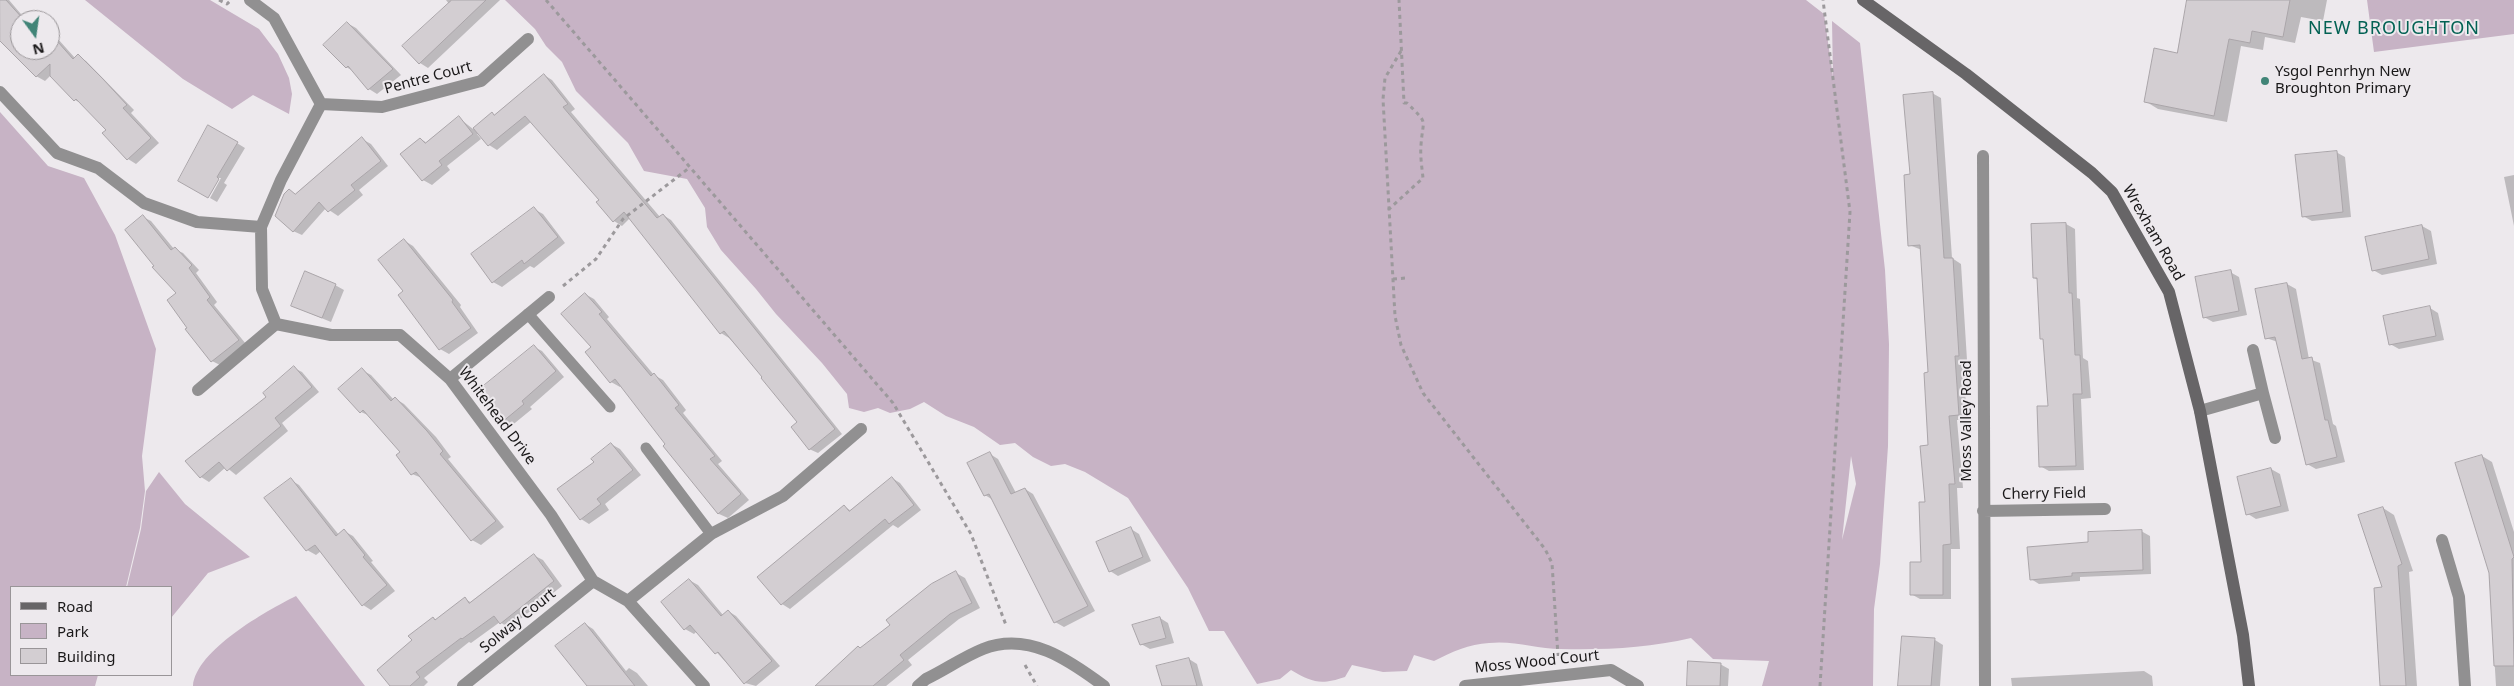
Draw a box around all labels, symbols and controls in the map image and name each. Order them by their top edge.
north arrow [10,10,60,60]
district label: NEW BROUGHTON [2306,18,2482,40]
text: N [31,38,46,60]
street label: Pentre Court [382,58,474,98]
place label: Ysgol Penrhyn New Broughton Primary [2275,63,2411,98]
marker: Ysgol Penrhyn New Broughton Primary [2259,75,2271,87]
street label: Wrexham Road [2118,182,2188,284]
street label: Moss Valley Road [1958,360,1976,482]
street label: Whitehead Drive [455,364,539,468]
street label: Cherry Field [2002,484,2086,504]
street label: Solway Court [476,585,560,657]
legend [10,586,172,676]
text: Road [57,596,93,616]
text: Park [57,621,89,641]
text: Building [57,646,115,666]
street label: Moss Wood Court [1474,647,1600,677]

